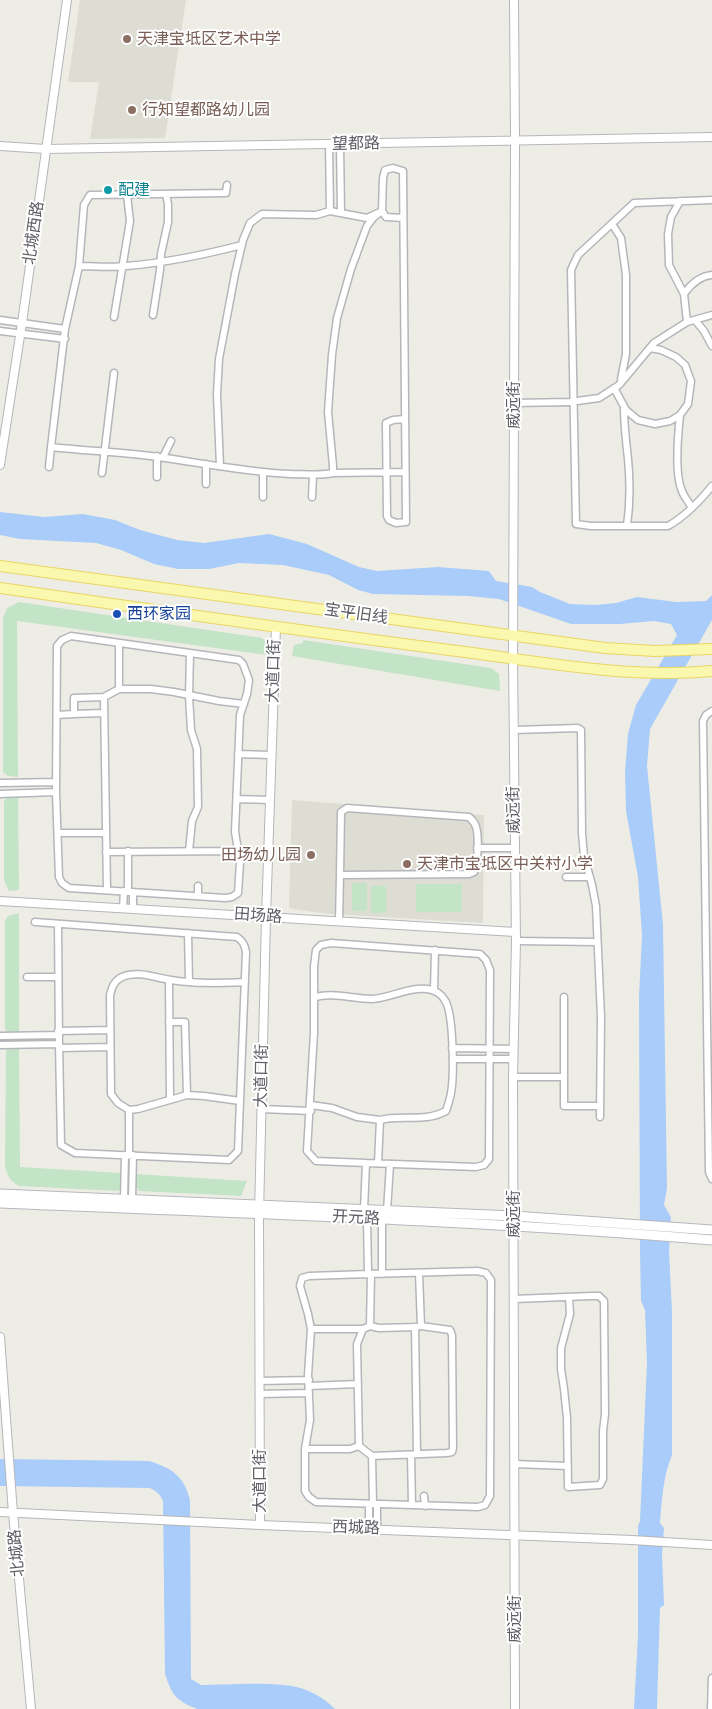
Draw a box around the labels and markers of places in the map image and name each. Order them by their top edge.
place label: 天津宝坻区艺术中学 [137,29,281,49]
marker: 天津宝坻区艺术中学 [121,33,133,45]
place label: 行知望都路幼儿园 [142,100,270,120]
marker: 行知望都路幼儿园 [126,104,138,116]
place label: 配建 [118,180,150,200]
marker: 配建 [102,184,114,196]
place label: 西环家园 [127,604,191,624]
marker: 西环家园 [111,608,123,620]
place label: 田场幼儿园 [221,845,301,865]
marker: 田场幼儿园 [305,849,317,861]
place label: 天津市宝坻区中关村小学 [417,854,593,874]
marker: 天津市宝坻区中关村小学 [401,858,413,870]

